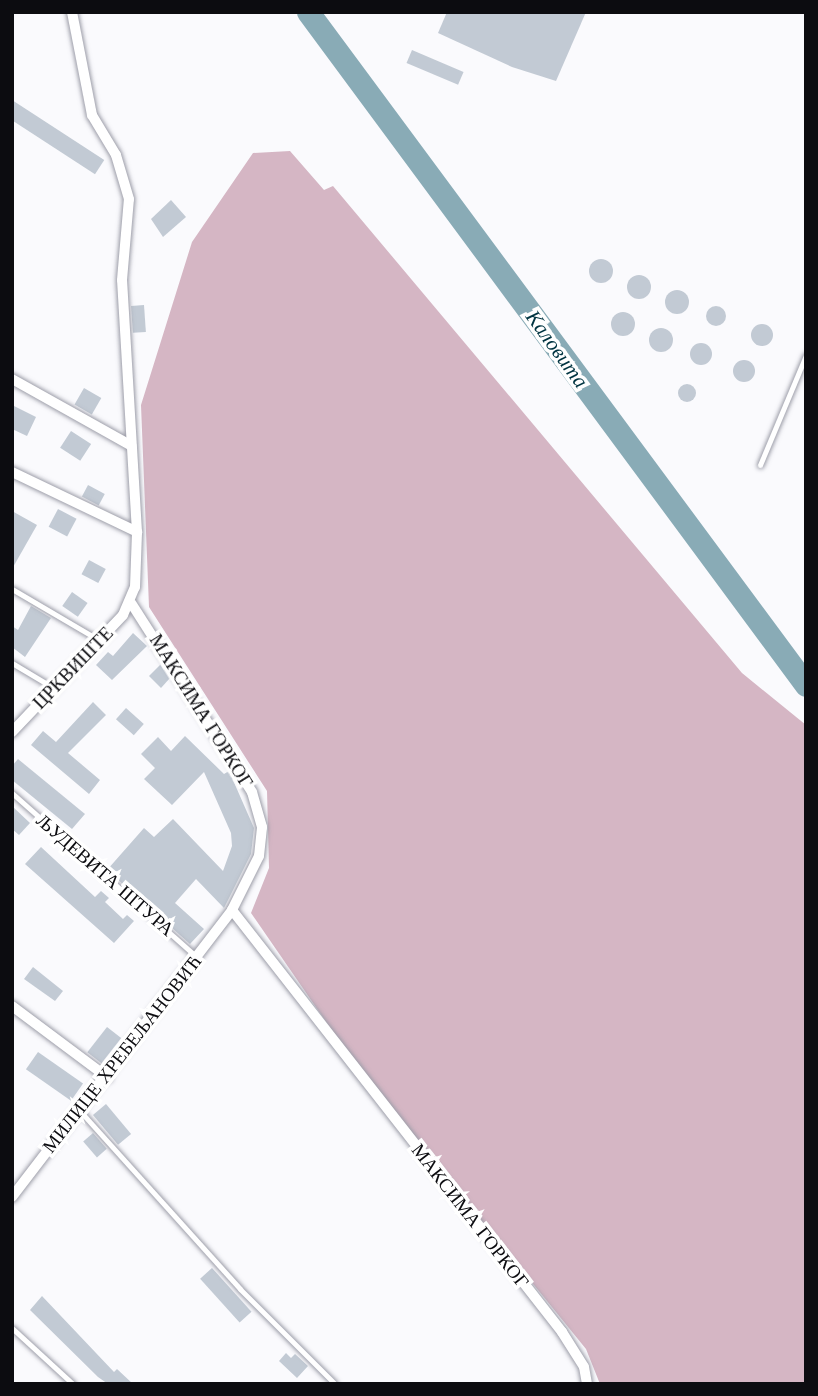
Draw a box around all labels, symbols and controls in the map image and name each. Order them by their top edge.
water label: Каловита [520,305,594,393]
street label: ЦРКВИШТЕ [28,622,118,714]
street label: МАКСИМА ГОРКОГ [144,630,258,792]
street label: ЉУДЕВИТА ШТУРА [31,809,179,941]
street label: МИЛИЦЕ ХРЕБЕЉАНОВИЋ [38,951,206,1157]
street label: МАКСИМА ГОРКОГ [407,1139,533,1293]

